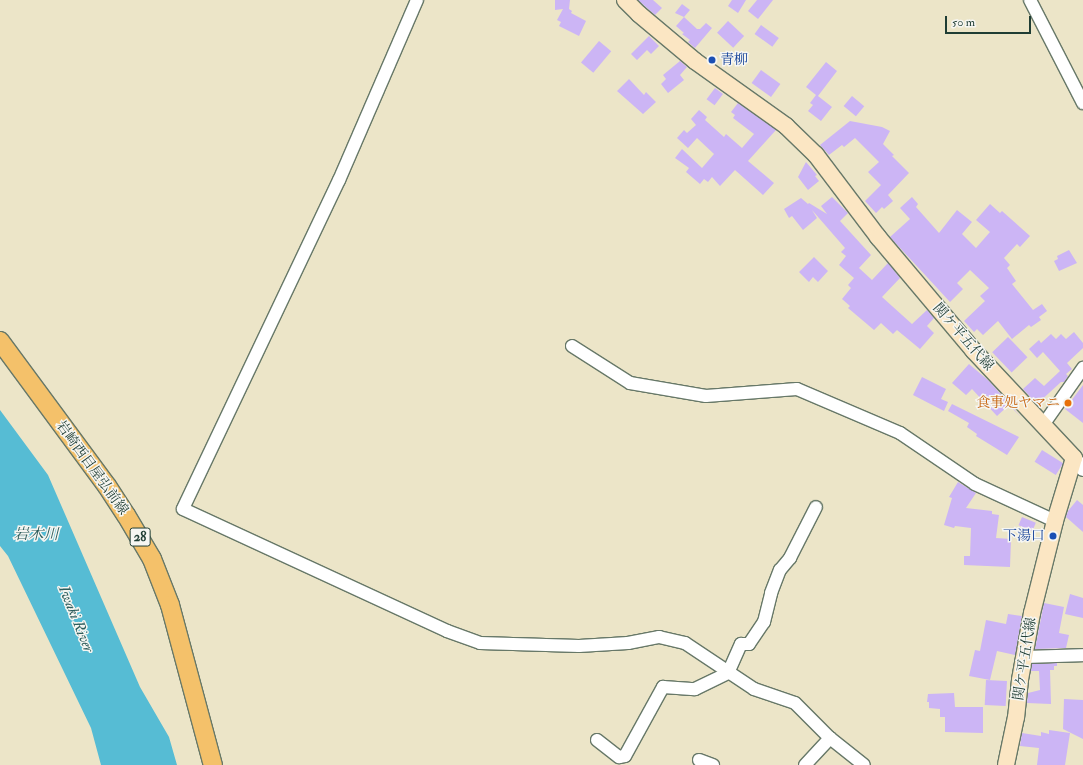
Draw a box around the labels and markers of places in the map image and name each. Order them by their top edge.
place label: 青柳 [720,52,748,68]
marker: 青柳 [707,55,717,65]
place label: 食事処ヤマニ [976,395,1060,411]
marker: 食事処ヤマニ [1063,398,1073,408]
place label: 下湯口 [1003,528,1045,544]
marker: 下湯口 [1048,531,1058,541]

